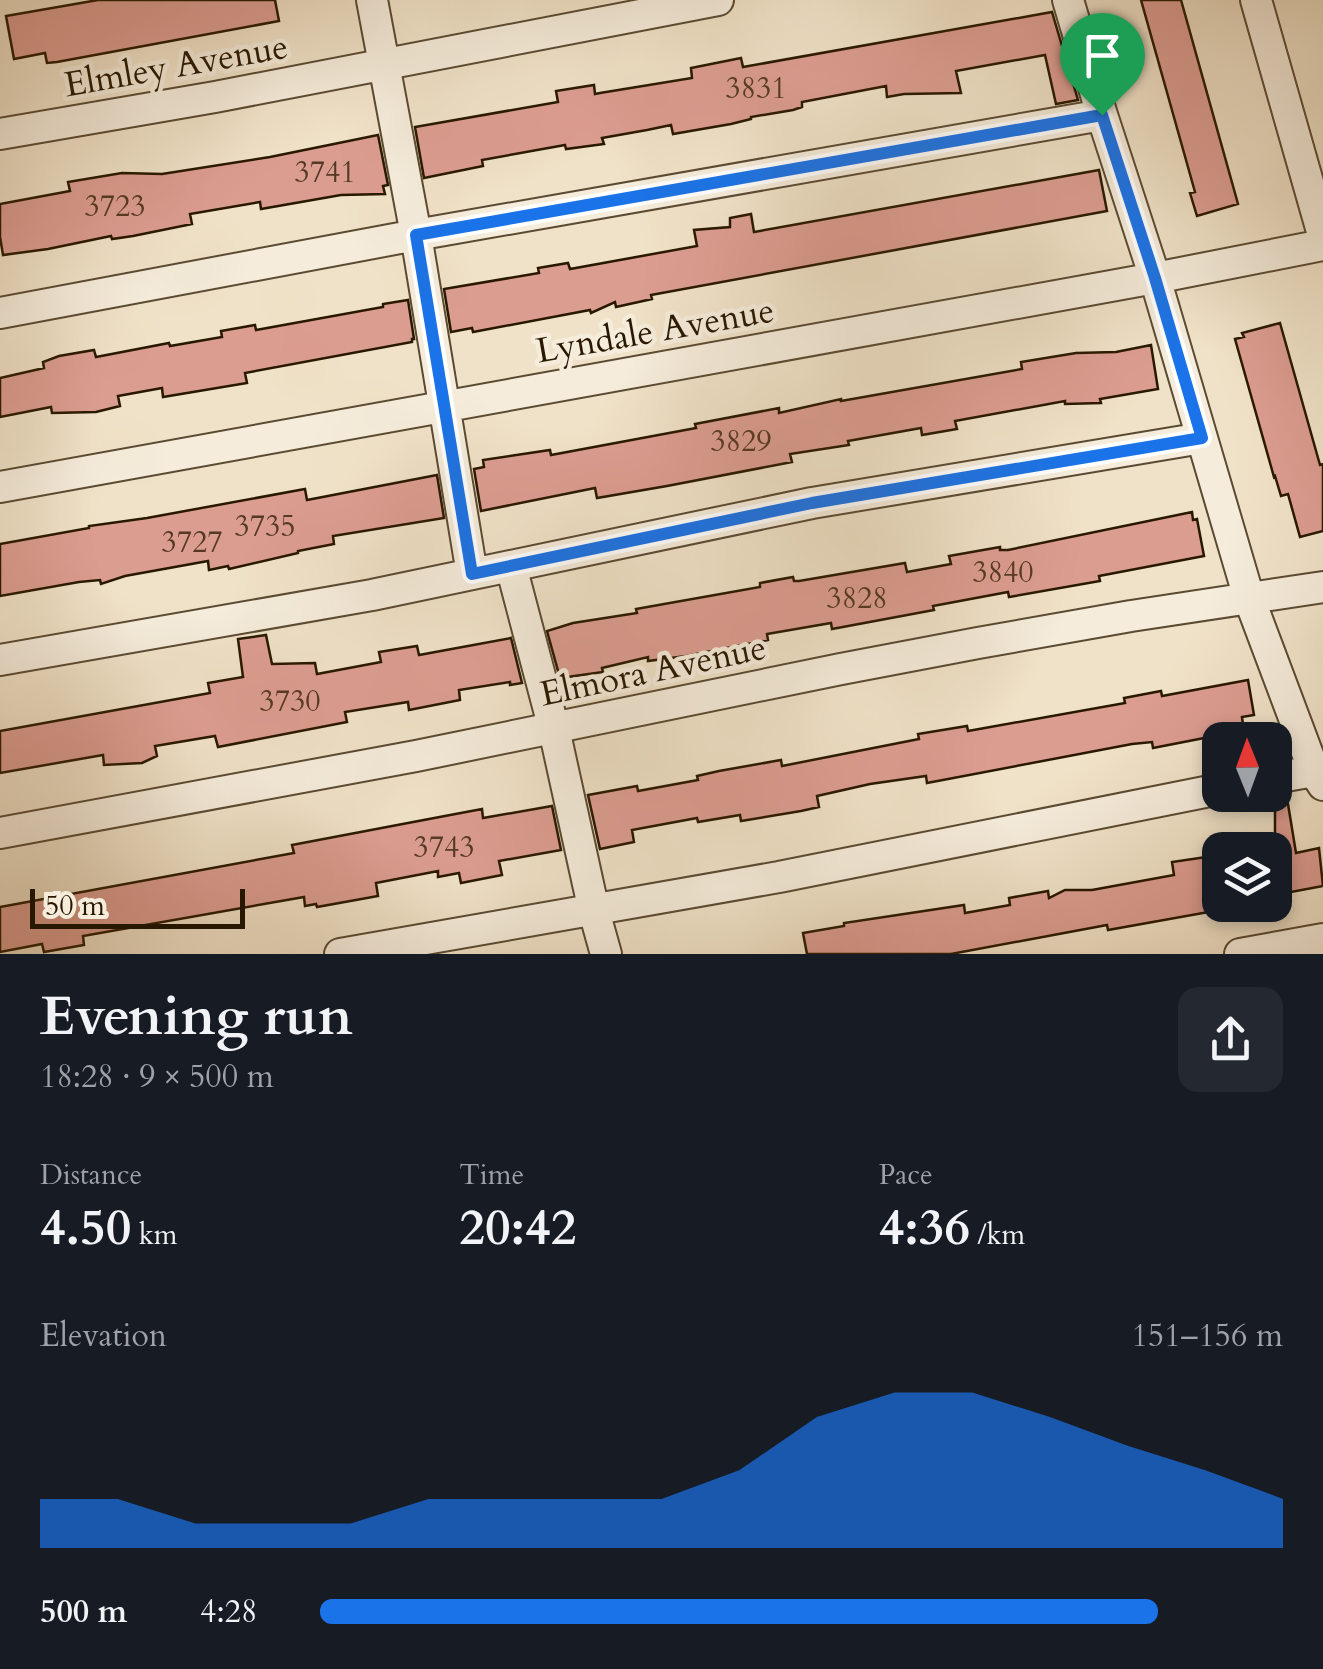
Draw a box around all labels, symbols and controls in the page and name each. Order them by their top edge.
pin [1060,13,1145,116]
street label: Elmley Avenue [61,23,292,109]
icon: arrive [1075,28,1130,83]
house number: 3831 [725,68,787,109]
house number: 3741 [294,152,356,193]
house number: 3723 [84,186,146,227]
street label: Lyndale Avenue [532,286,778,376]
house number: 3829 [710,421,772,462]
house number: 3735 [234,506,296,547]
house number: 3727 [161,522,223,563]
house number: 3840 [972,552,1034,593]
house number: 3828 [826,578,888,619]
street label: Elmora Avenue [536,624,771,718]
house number: 3730 [259,681,321,722]
north arrow [1202,722,1292,812]
map controls [1202,722,1292,922]
house number: 3743 [413,827,475,868]
button: layers [1202,832,1292,922]
scale bar [30,884,245,928]
text: 50 m [45,887,105,925]
text: Evening run [40,980,353,1054]
button: share [1178,987,1283,1092]
text: 18:28 · 9 × 500 m [40,1055,274,1099]
text: Distance [40,1156,142,1194]
text: Time [459,1156,524,1194]
text: Pace [879,1156,933,1194]
text: 4.50 [40,1194,131,1262]
text: 20:42 [459,1194,576,1262]
text: 4:36 [879,1194,970,1262]
text: km [131,1216,178,1254]
text: /km [970,1216,1025,1254]
text: Elevation [40,1314,167,1358]
text: 151–156 m [1131,1314,1283,1358]
text: 500 m [40,1590,127,1634]
text: 4:28 [200,1590,257,1634]

